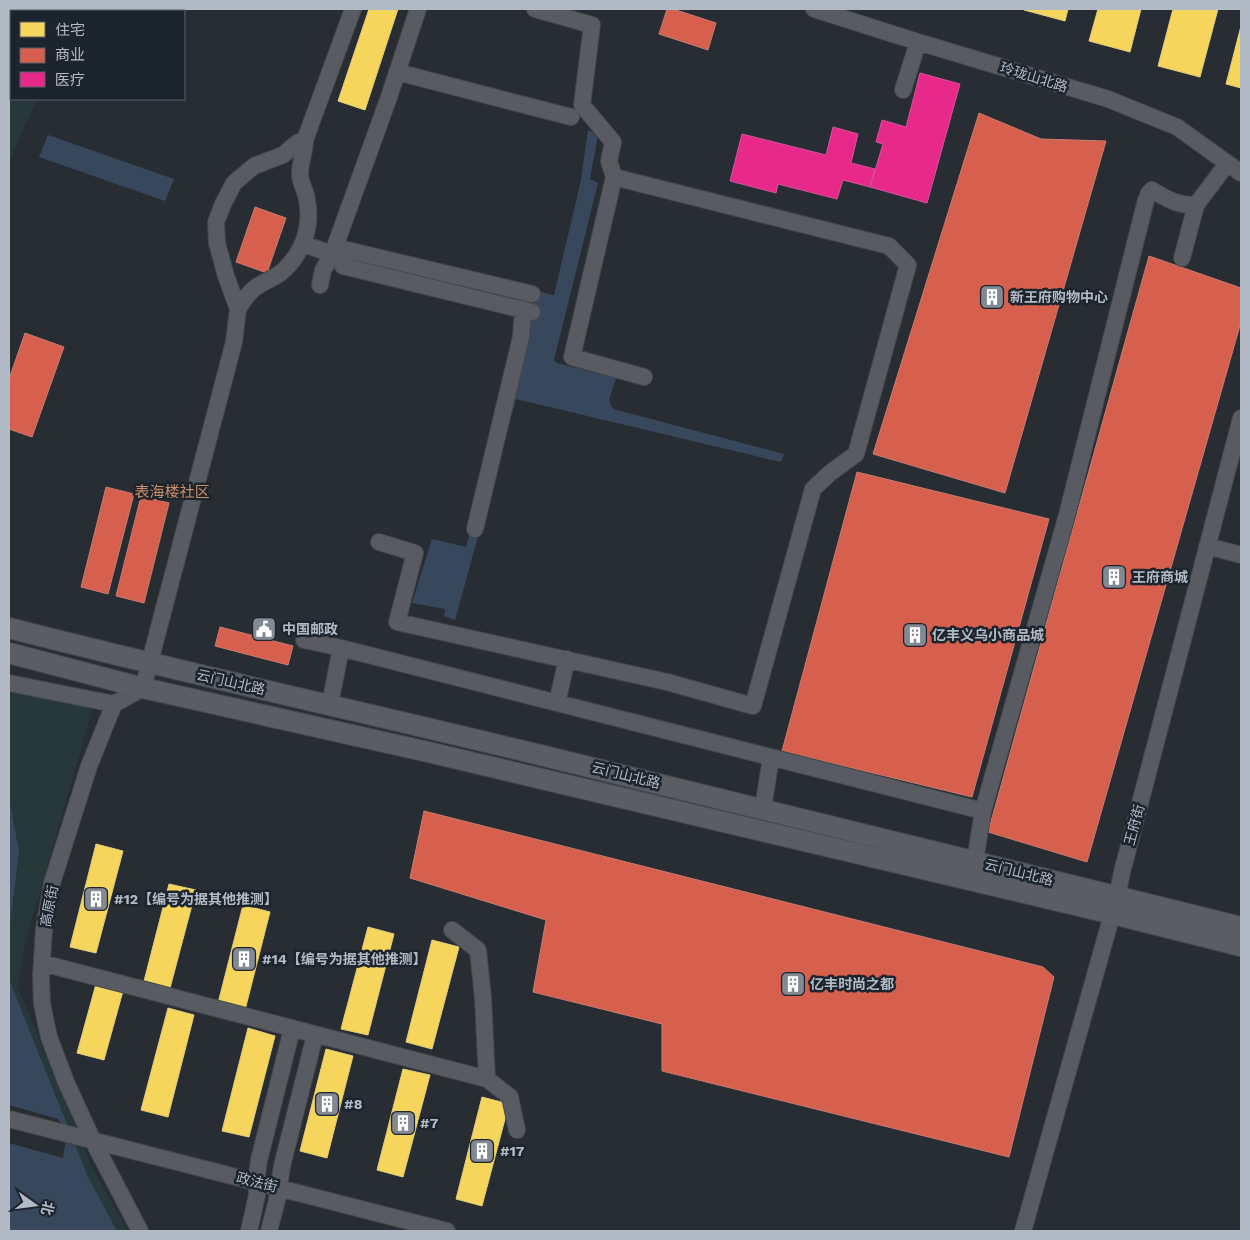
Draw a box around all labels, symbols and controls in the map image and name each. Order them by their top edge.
legend [10,10,185,100]
text: 住宅 [55,21,85,39]
text: 商业 [55,46,85,64]
street label: 玲珑山北路 [998,59,1070,95]
text: 医疗 [55,71,85,89]
building icon: 新王府购物中心 [979,284,1005,310]
place label: 新王府购物中心 [1010,289,1108,305]
district label: 表海楼社区 [134,483,210,501]
building icon: 王府商城 [1101,564,1127,590]
place label: 王府商城 [1132,569,1188,585]
public building icon: 中国邮政 [251,616,277,642]
place label: 中国邮政 [282,621,338,637]
building icon: 亿丰义乌小商品城 [902,622,928,648]
place label: 亿丰义乌小商品城 [932,627,1044,643]
street label: 云门山北路 [195,666,267,698]
street label: 云门山北路 [590,759,662,791]
street label: 王府街 [1121,803,1147,847]
street label: 云门山北路 [983,856,1055,888]
street label: 高原街 [37,884,61,928]
building icon: #12【编号为据其他推测】 [83,886,109,912]
place label: #12【编号为据其他推测】 [114,891,278,907]
building icon: #14【编号为据其他推测】 [231,946,257,972]
place label: #14【编号为据其他推测】 [262,951,427,967]
building icon: 亿丰时尚之都 [780,971,806,997]
place label: 亿丰时尚之都 [810,976,894,992]
building icon: #8 [314,1091,340,1117]
place label: #8 [344,1096,363,1112]
building icon: #7 [390,1110,416,1136]
place label: #7 [420,1115,439,1131]
building icon: #17 [469,1138,495,1164]
place label: #17 [500,1143,525,1159]
street label: 政法街 [235,1169,279,1195]
north arrow [10,1180,60,1230]
text: 北 [38,1199,57,1217]

